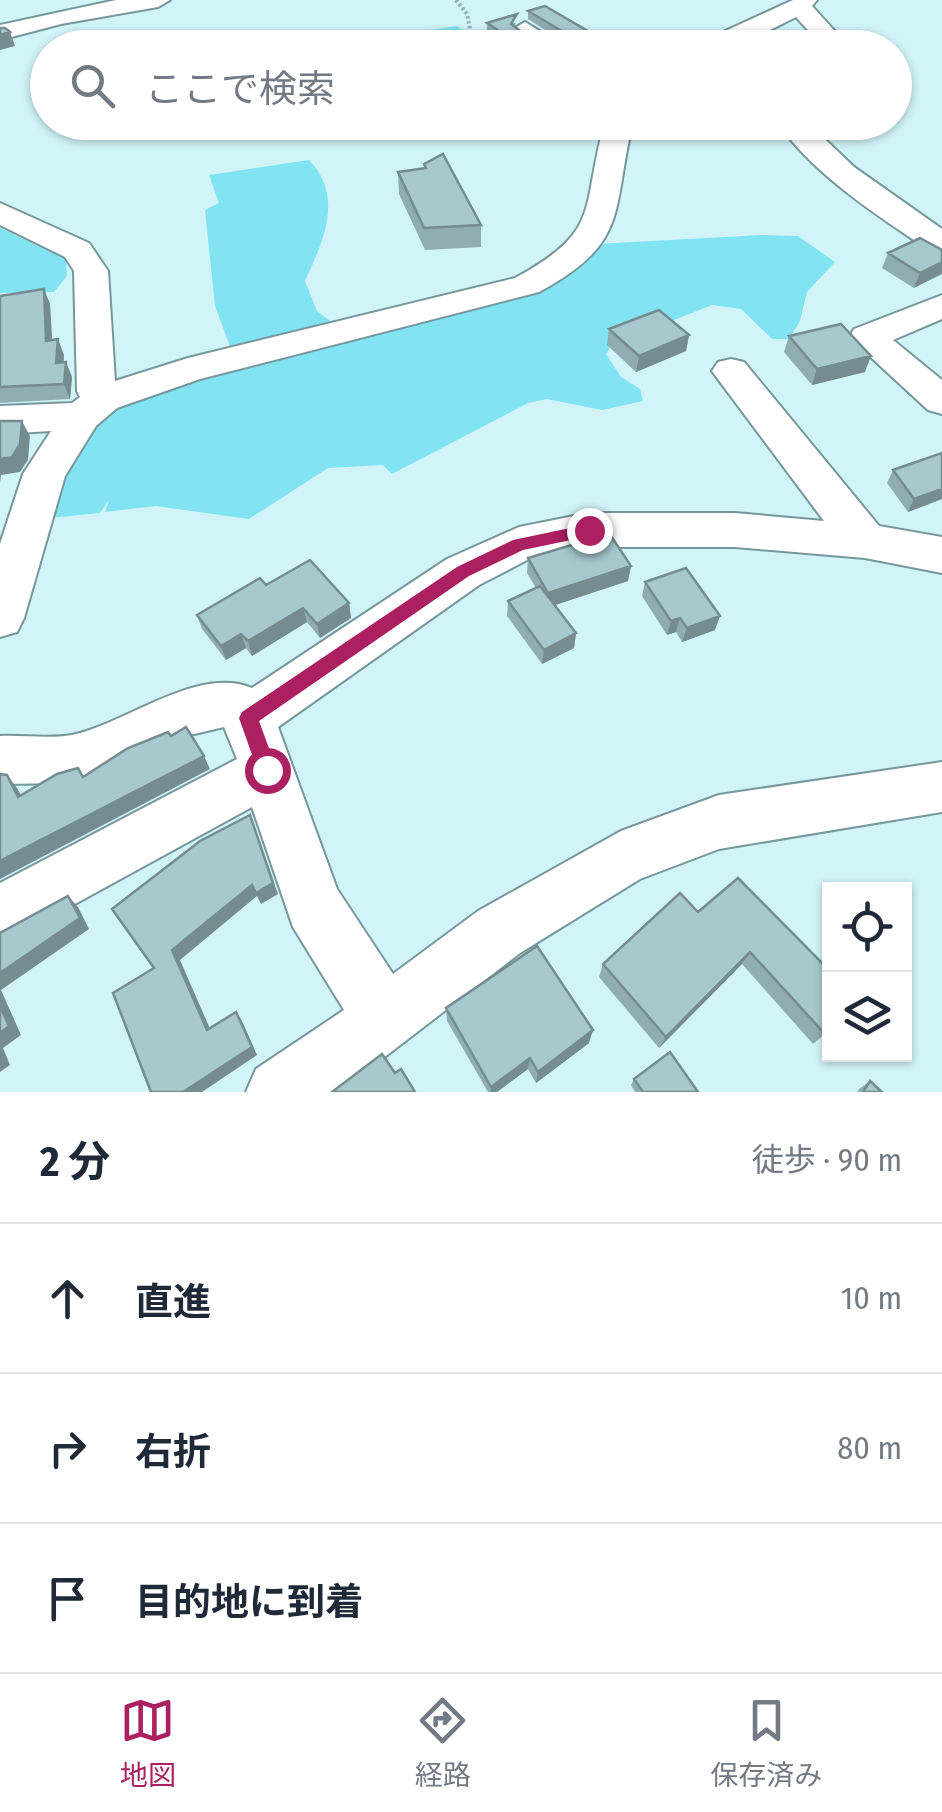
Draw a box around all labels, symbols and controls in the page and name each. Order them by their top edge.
search box [30,30,912,140]
icon: search [65,58,120,113]
text: ここで検索 [145,66,335,112]
route end [567,508,613,554]
route start [245,748,291,794]
map controls [822,882,912,1062]
button: locate [822,882,912,972]
button: layers [822,972,912,1062]
text: 2 分 [40,1137,110,1187]
text: 徒歩 · 90 m [752,1141,902,1179]
icon: ahead [40,1271,95,1326]
text: 直進 [135,1279,211,1325]
text: 10 m [841,1279,902,1317]
icon: right [40,1421,95,1476]
text: 右折 [135,1429,211,1475]
text: 80 m [837,1429,902,1467]
icon: arrive [40,1571,95,1626]
text: 目的地に到着 [135,1579,363,1625]
tab: 地図 [120,1693,176,1793]
tab: 経路 [415,1693,471,1793]
tab: 保存済み [710,1693,822,1793]

